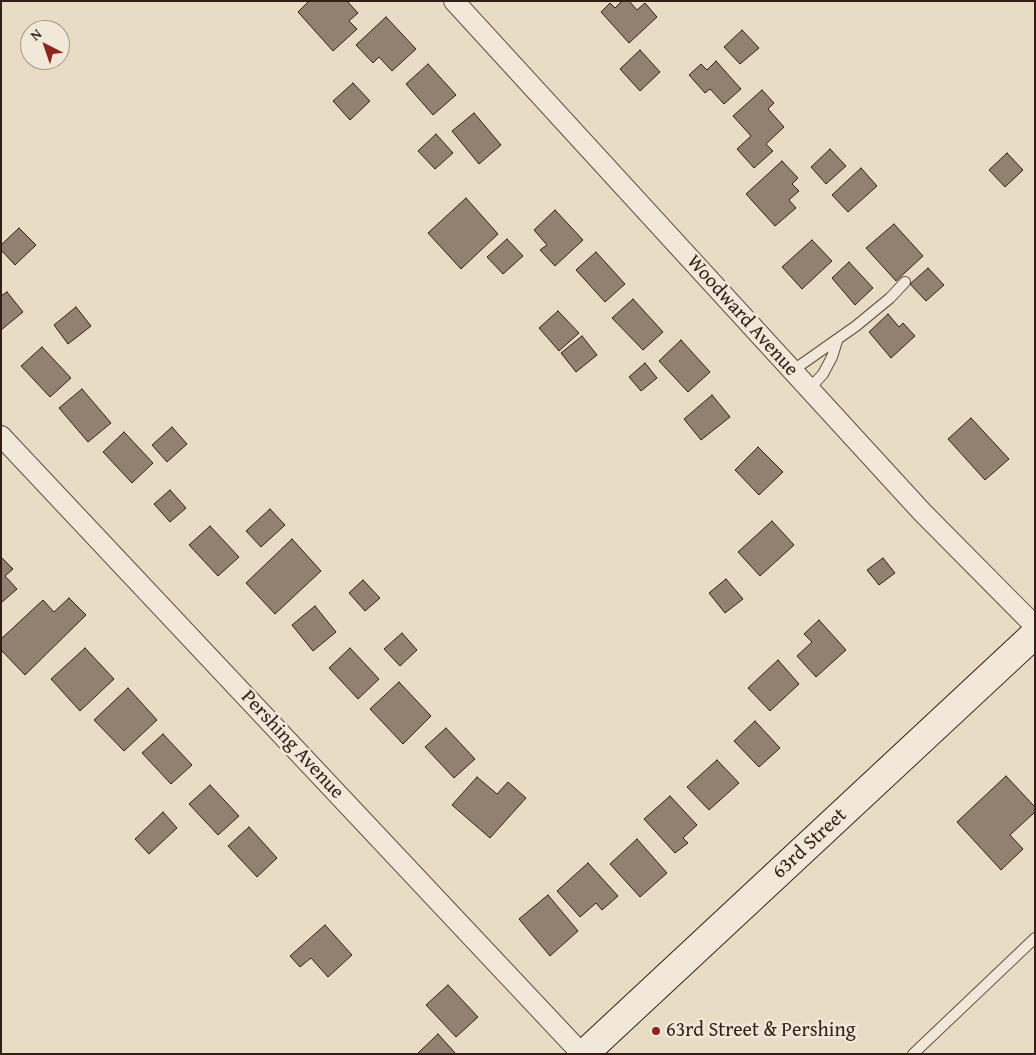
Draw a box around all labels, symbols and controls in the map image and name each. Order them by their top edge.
north arrow [20,20,70,70]
text: N [26,24,46,45]
street label: Woodward Avenue [681,250,803,382]
street label: Pershing Avenue [235,686,349,804]
street label: 63rd Street [768,804,852,884]
place label: 63rd Street & Pershing [666,1019,856,1043]
marker: 63rd Street & Pershing [650,1025,662,1037]

